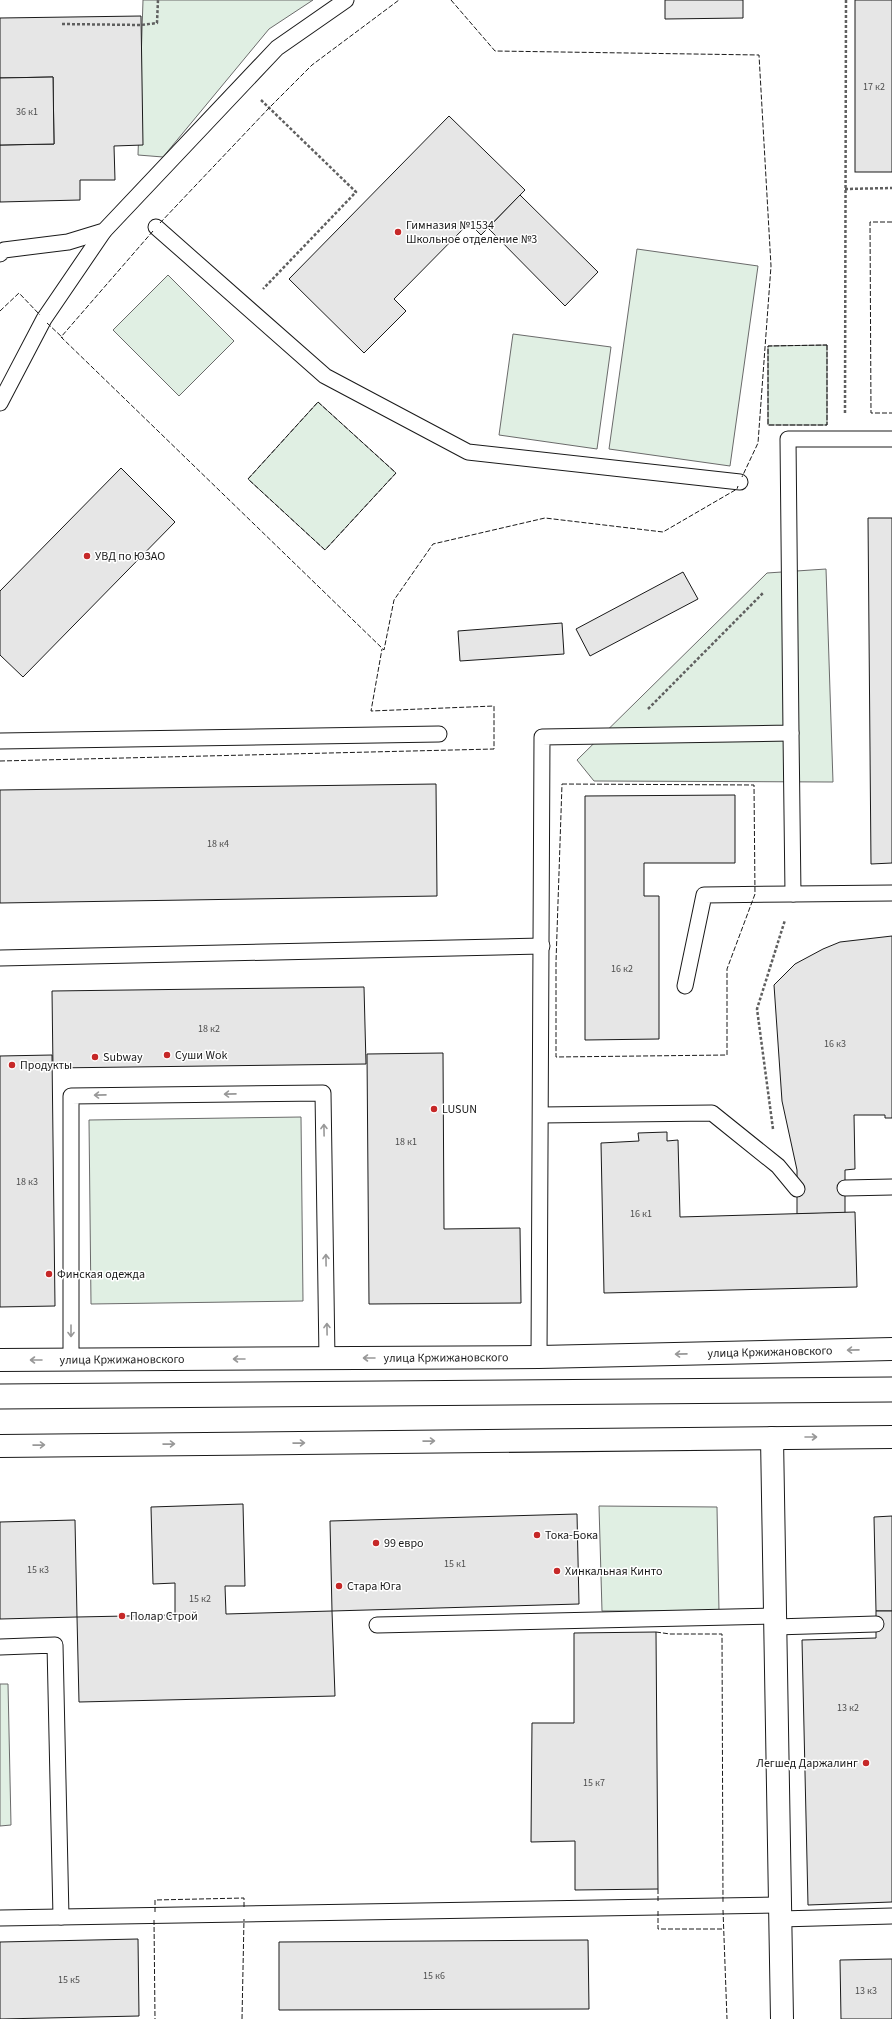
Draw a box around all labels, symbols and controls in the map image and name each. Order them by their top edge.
house number: 17 к2 [863,80,885,94]
house number: 36 к1 [16,105,38,119]
place label: Гимназия №1534 Школьное отделение №3 [406,217,537,248]
marker: Гимназия №1534 Школьное отделение №3 [393,227,403,237]
place label: УВД по ЮЗАО [95,548,165,565]
marker: УВД по ЮЗАО [82,551,92,561]
house number: 18 к4 [207,837,229,851]
house number: 16 к2 [611,962,633,976]
house number: 18 к2 [198,1022,220,1036]
house number: 16 к3 [824,1037,846,1051]
place label: Суши Wok [175,1047,227,1064]
place label: Subway [103,1049,143,1066]
marker: Суши Wok [162,1050,172,1060]
marker: Subway [90,1052,100,1062]
place label: Продукты [20,1057,72,1074]
marker: Продукты [7,1060,17,1070]
one-way arrow [224,1090,237,1098]
one-way arrow [94,1091,107,1099]
place label: LUSUN [442,1101,477,1118]
marker: LUSUN [429,1104,439,1114]
one-way arrow [320,1124,327,1137]
house number: 18 к1 [395,1135,417,1149]
house number: 18 к3 [16,1175,38,1189]
house number: 16 к1 [630,1207,652,1221]
one-way arrow [322,1254,330,1267]
place label: Финская одежда [57,1266,145,1283]
marker: Финская одежда [44,1269,54,1279]
one-way arrow [323,1323,331,1336]
one-way arrow [67,1324,75,1337]
street label: улица Кржижановского [707,1342,833,1362]
one-way arrow [847,1346,860,1354]
street label: улица Кржижановского [384,1349,508,1367]
one-way arrow [675,1350,688,1357]
street label: улица Кржижановского [60,1351,184,1369]
one-way arrow [363,1354,376,1362]
one-way arrow [233,1355,246,1363]
one-way arrow [30,1356,43,1364]
one-way arrow [804,1434,817,1441]
one-way arrow [422,1437,435,1445]
one-way arrow [292,1439,305,1447]
one-way arrow [162,1440,175,1448]
one-way arrow [32,1441,45,1449]
place label: Тока-Бока [545,1527,598,1544]
marker: Тока-Бока [532,1530,542,1540]
place label: 99 евро [384,1535,424,1552]
marker: 99 евро [371,1538,381,1548]
house number: 15 к1 [444,1557,466,1571]
house number: 15 к3 [27,1563,49,1577]
place label: Хинкальная Кинто [565,1563,663,1580]
marker: Хинкальная Кинто [552,1566,562,1576]
place label: Стара Юга [347,1578,401,1595]
marker: Стара Юга [334,1581,344,1591]
house number: 15 к2 [189,1592,211,1606]
place label: Полар Строй [130,1608,198,1625]
marker: Полар Строй [117,1611,127,1621]
house number: 13 к2 [837,1701,859,1715]
place label: Легшед Даржалинг [756,1755,858,1772]
marker: Легшед Даржалинг [861,1758,871,1768]
house number: 15 к7 [583,1776,605,1790]
house number: 15 к6 [423,1969,445,1983]
house number: 15 к5 [58,1973,80,1987]
house number: 13 к3 [855,1984,877,1998]

